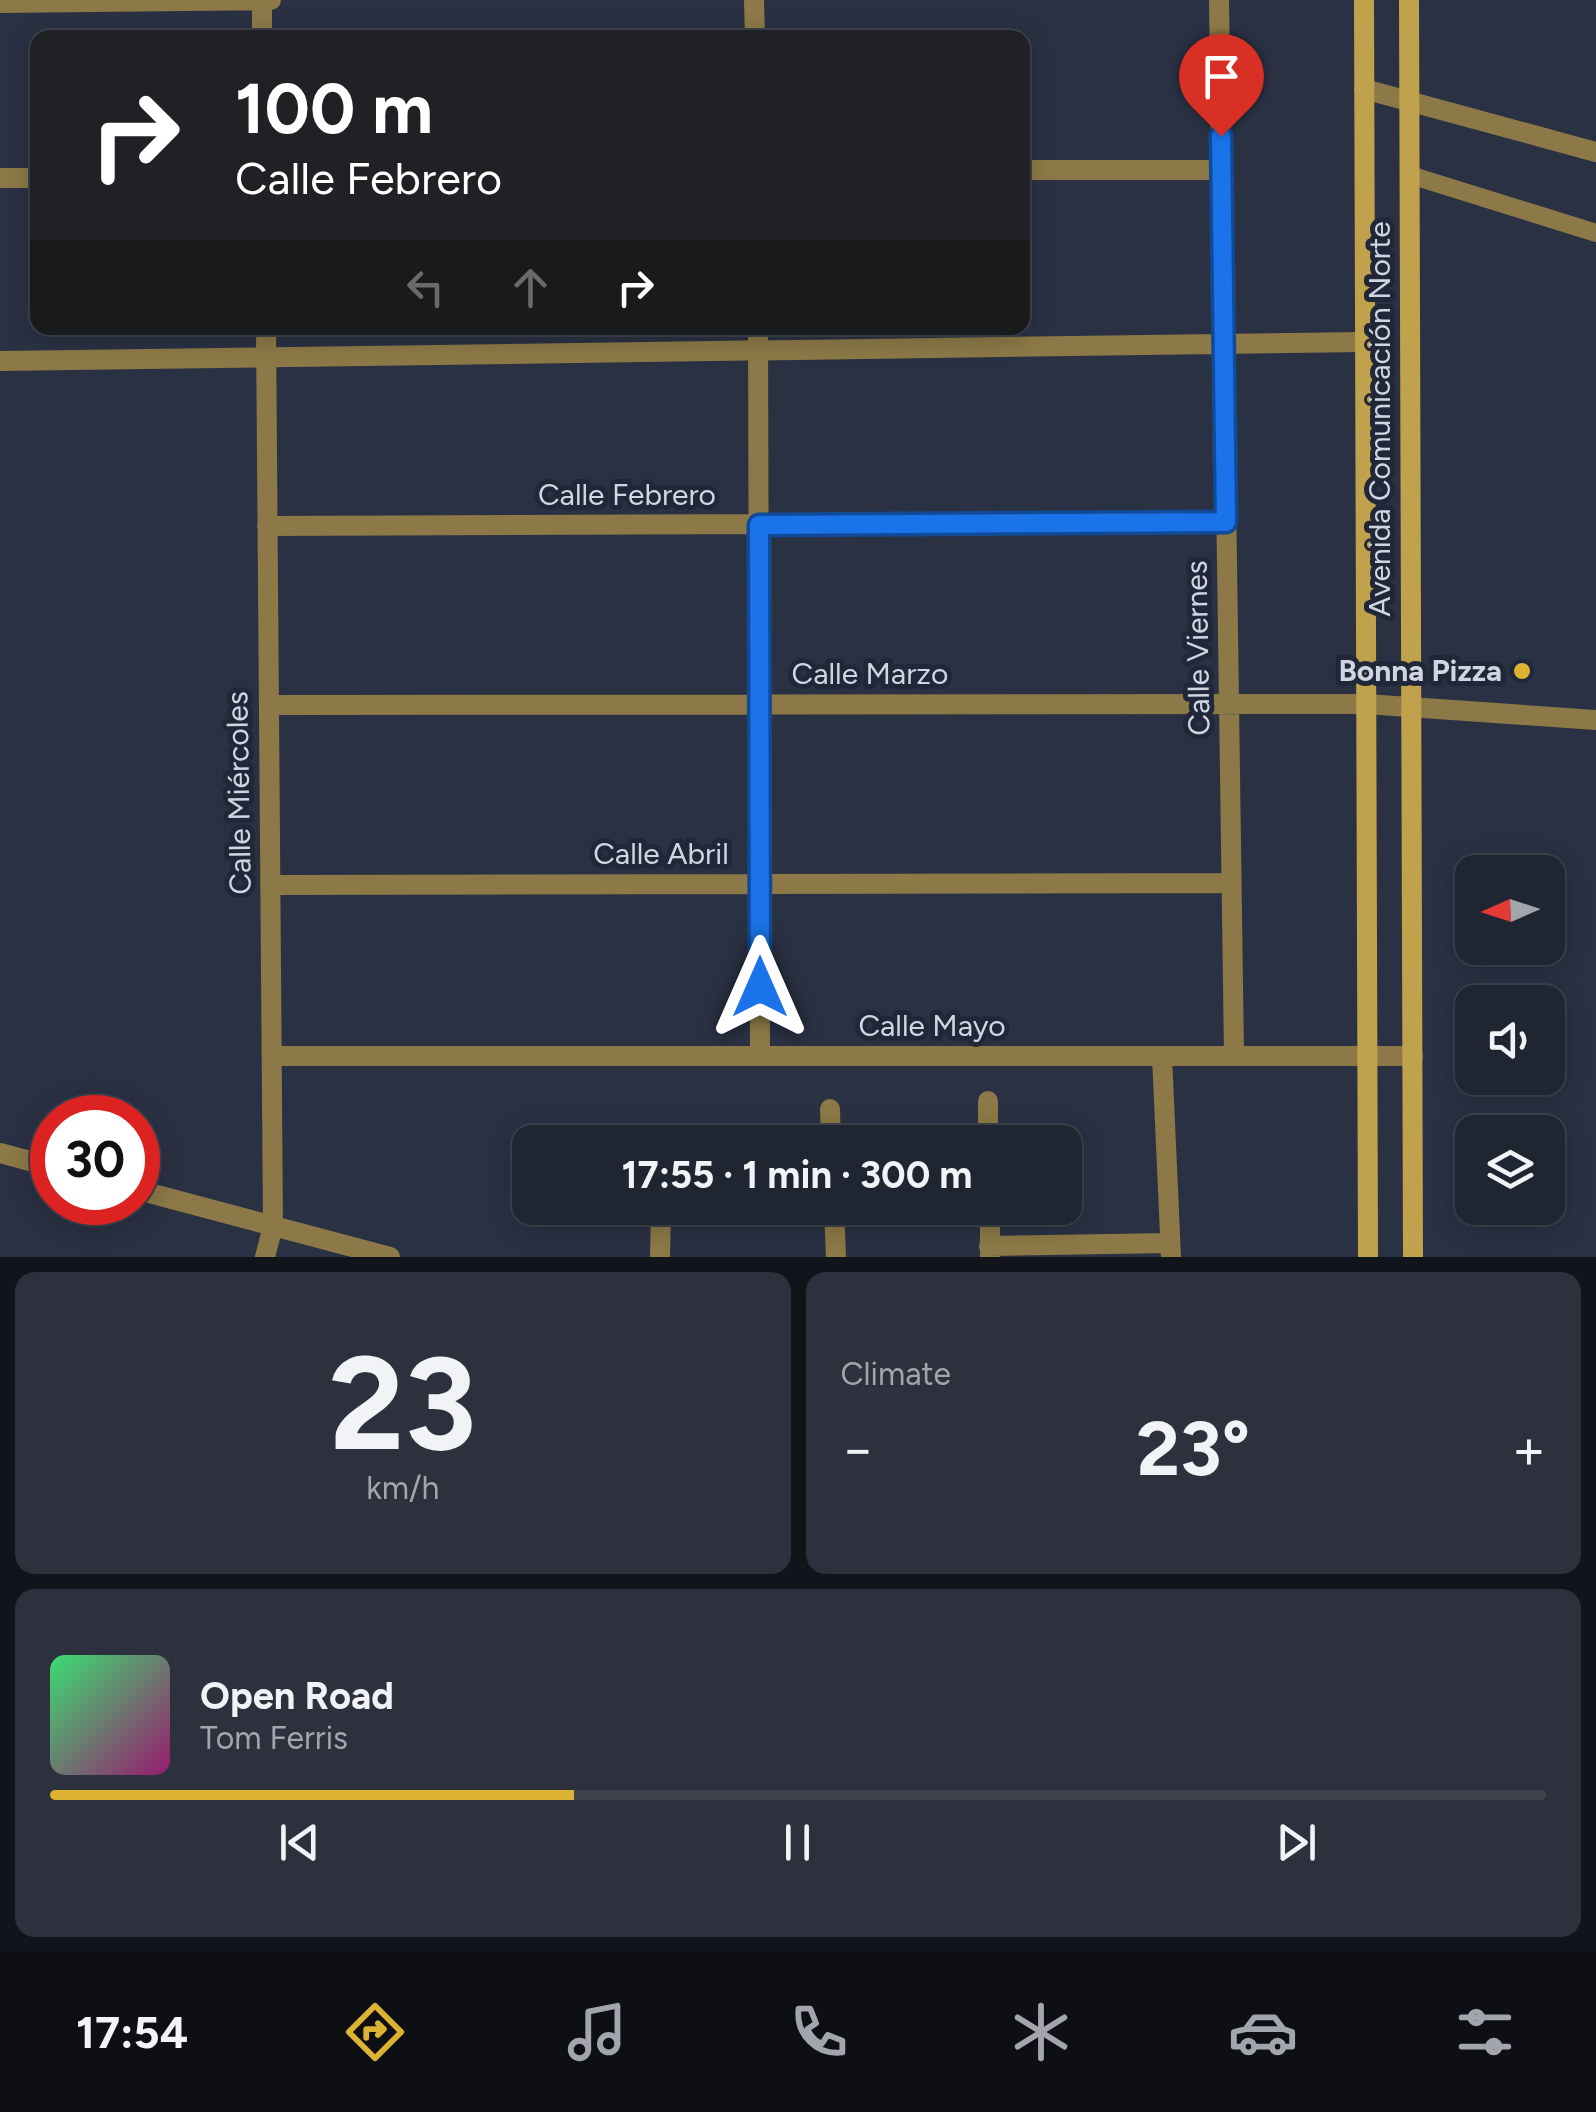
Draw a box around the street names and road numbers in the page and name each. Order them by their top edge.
street label: Avenida Comunicación Norte [1361,221,1398,617]
street label: Calle Febrero [538,476,716,513]
street label: Calle Viernes [1177,560,1218,736]
street label: Calle Marzo [792,655,948,692]
street label: Calle Miércoles [218,691,259,895]
street label: Calle Abril [593,835,729,872]
street label: Calle Mayo [858,1007,1006,1044]

